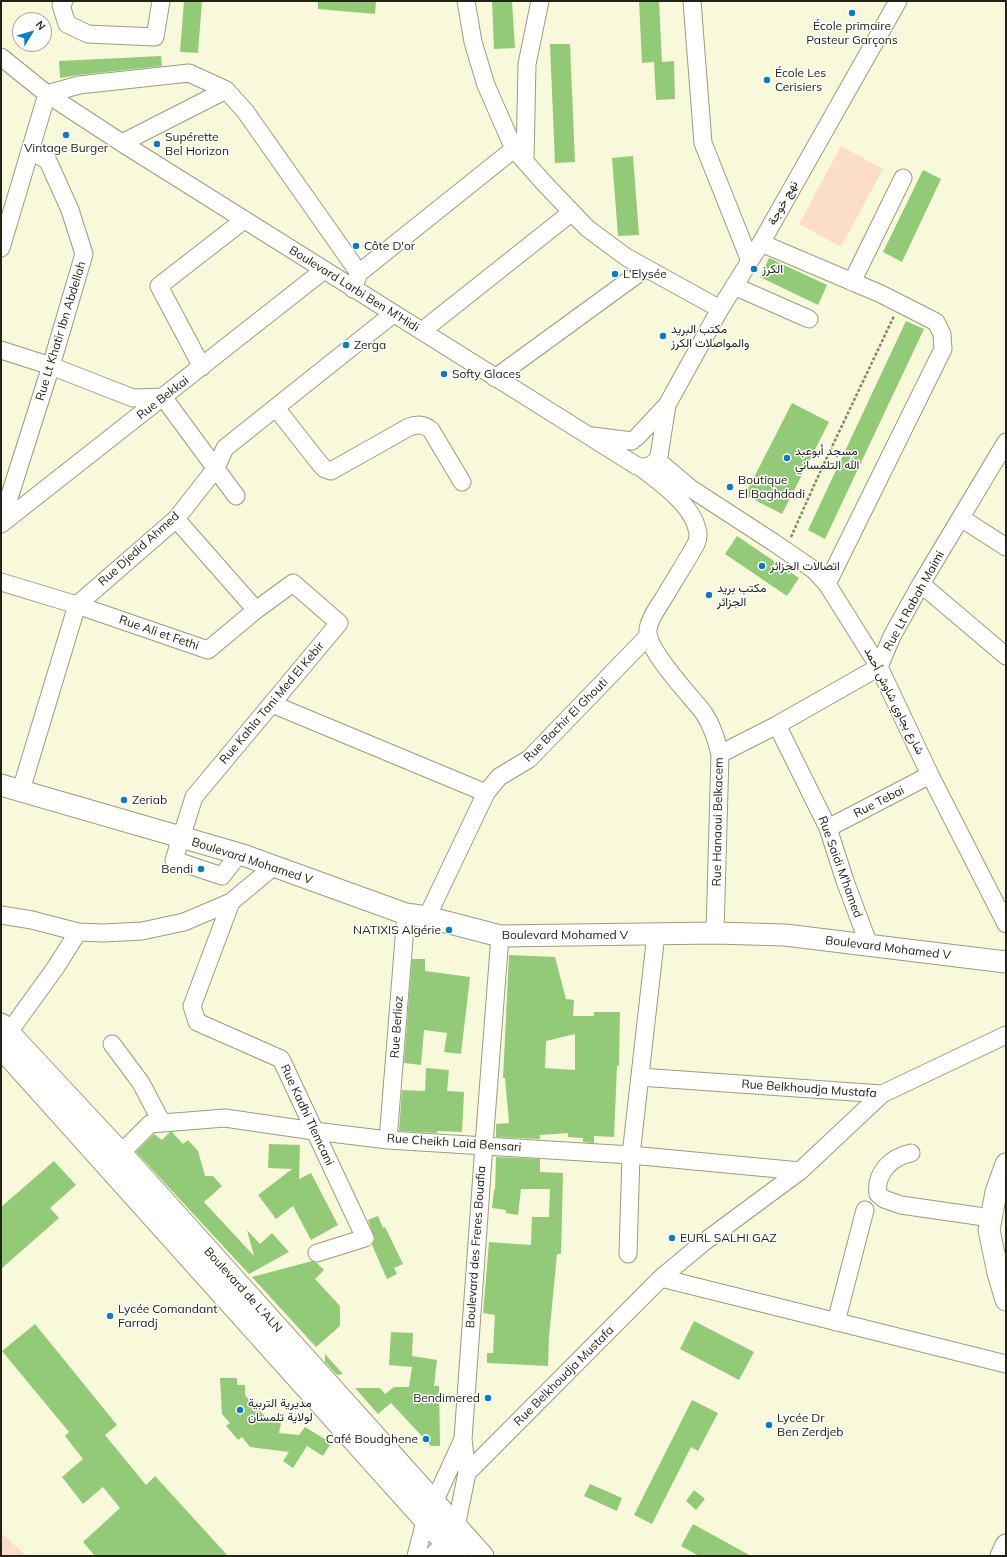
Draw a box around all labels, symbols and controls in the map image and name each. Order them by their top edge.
marker: École primaire Pasteur Garçons [847,8,857,18]
north arrow [12,12,52,52]
text: N [33,18,49,33]
place label: École primaire Pasteur Garçons [806,19,898,47]
place label: École Les Cerisiers [775,66,826,94]
marker: École Les Cerisiers [762,75,772,85]
marker: Vintage Burger [61,130,71,140]
place label: Supérette Bel Horizon [165,130,229,158]
marker: Supérette Bel Horizon [152,139,162,149]
place label: Vintage Burger [24,141,108,155]
street label: نهج خوجة [765,178,801,228]
place label: Côte D'or [364,239,415,253]
marker: Côte D'or [351,241,361,251]
street label: Boulevard Larbi Ben M'Hidi [286,243,422,335]
street label: Rue Lt Khatir Ibn Abdellah [33,260,89,402]
place label: الكرز [762,262,783,276]
marker: الكرز [749,264,759,274]
place label: L’Elysée [623,267,667,281]
marker: L’Elysée [610,269,620,279]
place label: مكتب البريد والمواصلات الكرز [671,322,749,350]
marker: مكتب البريد والمواصلات الكرز [658,331,668,341]
place label: Zerga [354,338,386,352]
marker: Zerga [341,340,351,350]
place label: Softy Glaces [452,367,521,381]
marker: Softy Glaces [439,369,449,379]
street label: Rue Bekkai [134,373,192,423]
place label: مسجد أبوعبد الله التلمساني [795,444,859,472]
marker: مسجد أبوعبد الله التلمساني [782,453,792,463]
place label: Boutique El Baghdadi [738,473,805,501]
marker: Boutique El Baghdadi [725,482,735,492]
street label: Rue Djedid Ahmed [96,509,182,589]
street label: Rue Lt Rabah Maimi [880,548,948,654]
place label: اتصالات الجزائر [770,559,840,573]
marker: اتصالات الجزائر [757,561,767,571]
place label: مكتب بريد الجزائر [717,581,766,609]
marker: مكتب بريد الجزائر [704,590,714,600]
street label: Rue Ali et Fethi [117,613,201,653]
street label: Rue Kahla Tani Med El Kebir [217,639,327,767]
street label: شارع بجاوي شاوش أحمد [861,645,927,757]
street label: Rue Bachir El Ghouti [521,675,611,765]
street label: Rue Hanaoui Belkacem [710,757,726,887]
street label: Rue Tebai [851,783,907,821]
place label: Zeriab [132,793,167,807]
marker: Zeriab [119,795,129,805]
street label: Rue Saidi M'hamed [815,814,865,920]
street label: Boulevard Mohamed V [190,835,314,887]
place label: Bendi [161,862,193,876]
marker: Bendi [196,864,206,874]
place label: NATIXIS Algérie [353,923,441,937]
marker: NATIXIS Algérie [444,925,454,935]
street label: Boulevard Mohamed V [502,928,628,942]
street label: Boulevard Mohamed V [824,933,952,963]
street label: Rue Berlioz [388,995,406,1059]
street label: Rue Kadhi Tlemcani [277,1062,337,1168]
street label: Rue Belkhoudja Mustafa [741,1077,877,1101]
street label: Rue Cheikh Laid Bensari [386,1131,522,1155]
street label: Boulevard des Freres Bouafia [463,1165,489,1329]
place label: EURL SALHI GAZ [680,1231,777,1245]
marker: EURL SALHI GAZ [667,1233,677,1243]
street label: Boulevard de L'ALN [201,1244,285,1336]
place label: Lycée Comandant Farradj [118,1302,217,1330]
marker: Lycée Comandant Farradj [105,1311,115,1321]
street label: Rue Belkhoudja Mustafa [511,1323,617,1429]
place label: Bendimered [413,1391,480,1405]
marker: Bendimered [483,1393,493,1403]
place label: مديرية التربية لولاية تلمسان [248,1396,313,1424]
marker: مديرية التربية لولاية تلمسان [235,1405,245,1415]
place label: Lycée Dr Ben Zerdjeb [777,1411,843,1439]
marker: Lycée Dr Ben Zerdjeb [764,1420,774,1430]
place label: Café Boudghene [326,1432,418,1446]
marker: Café Boudghene [421,1434,431,1444]

